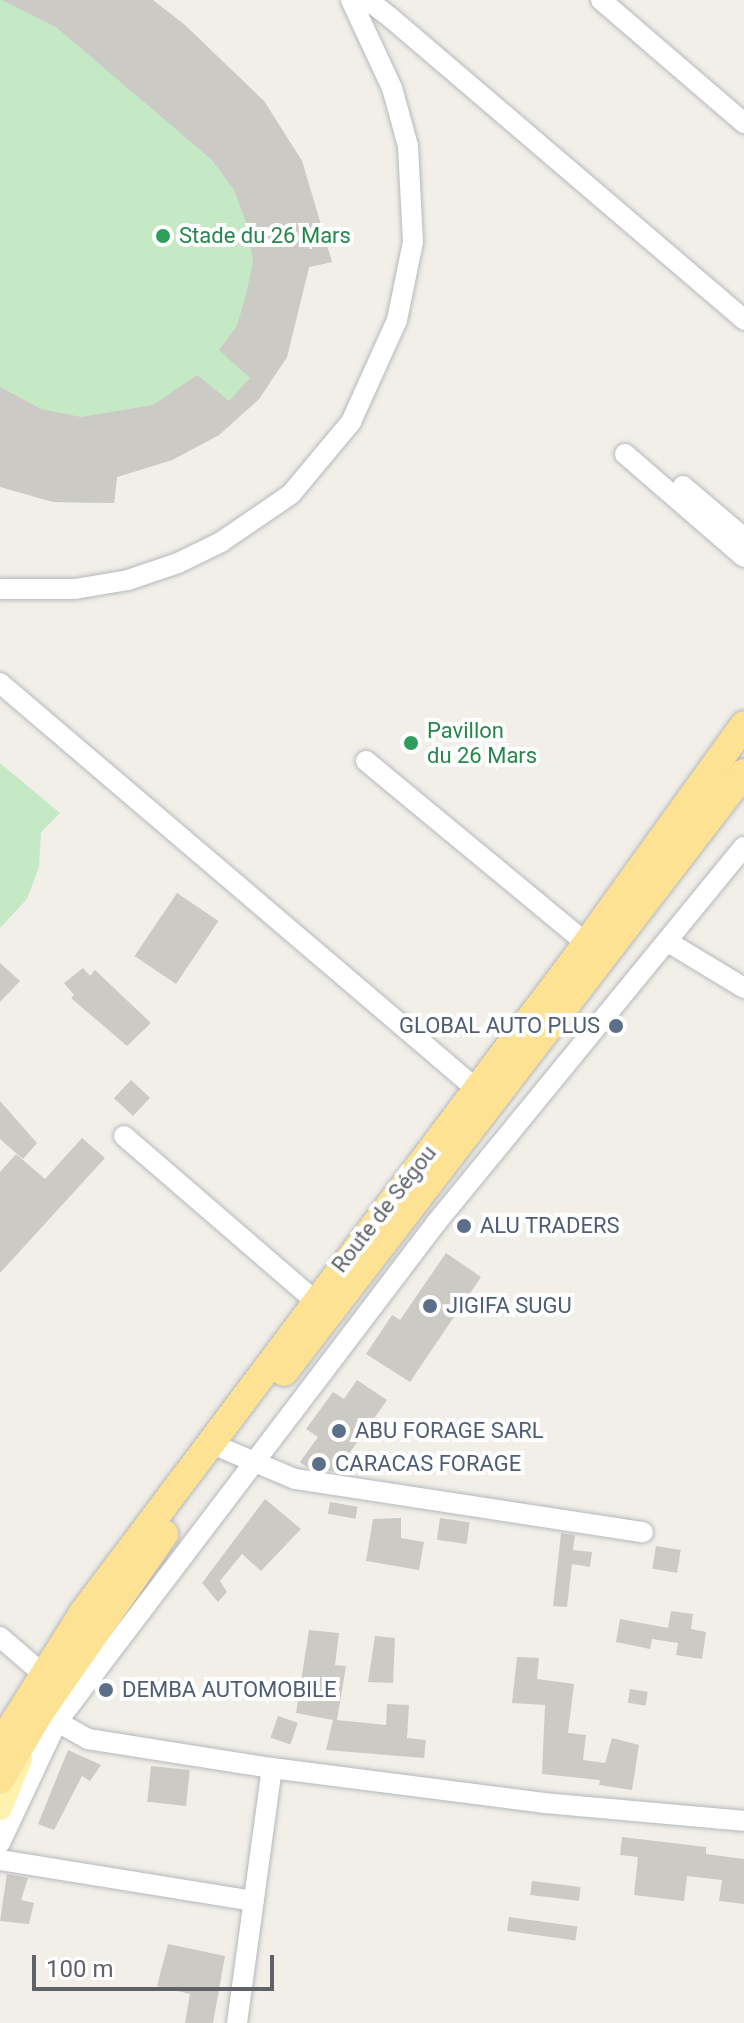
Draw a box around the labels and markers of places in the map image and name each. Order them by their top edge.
place label: Stade du 26 Mars [179,223,351,249]
marker: Stade du 26 Mars [154,227,172,245]
place label: Pavillon du 26 Mars [427,717,537,768]
marker: Pavillon du 26 Mars [402,734,420,752]
place label: GLOBAL AUTO PLUS [399,1013,600,1039]
marker: GLOBAL AUTO PLUS [607,1017,625,1035]
place label: ALU TRADERS [480,1213,620,1239]
marker: ALU TRADERS [455,1217,473,1235]
place label: JIGIFA SUGU [446,1293,572,1319]
marker: JIGIFA SUGU [421,1297,439,1315]
place label: ABU FORAGE SARL [355,1418,544,1444]
marker: ABU FORAGE SARL [330,1422,348,1440]
place label: CARACAS FORAGE [335,1451,521,1477]
marker: CARACAS FORAGE [310,1455,328,1473]
place label: DEMBA AUTOMOBILE [122,1677,336,1703]
marker: DEMBA AUTOMOBILE [97,1681,115,1699]

